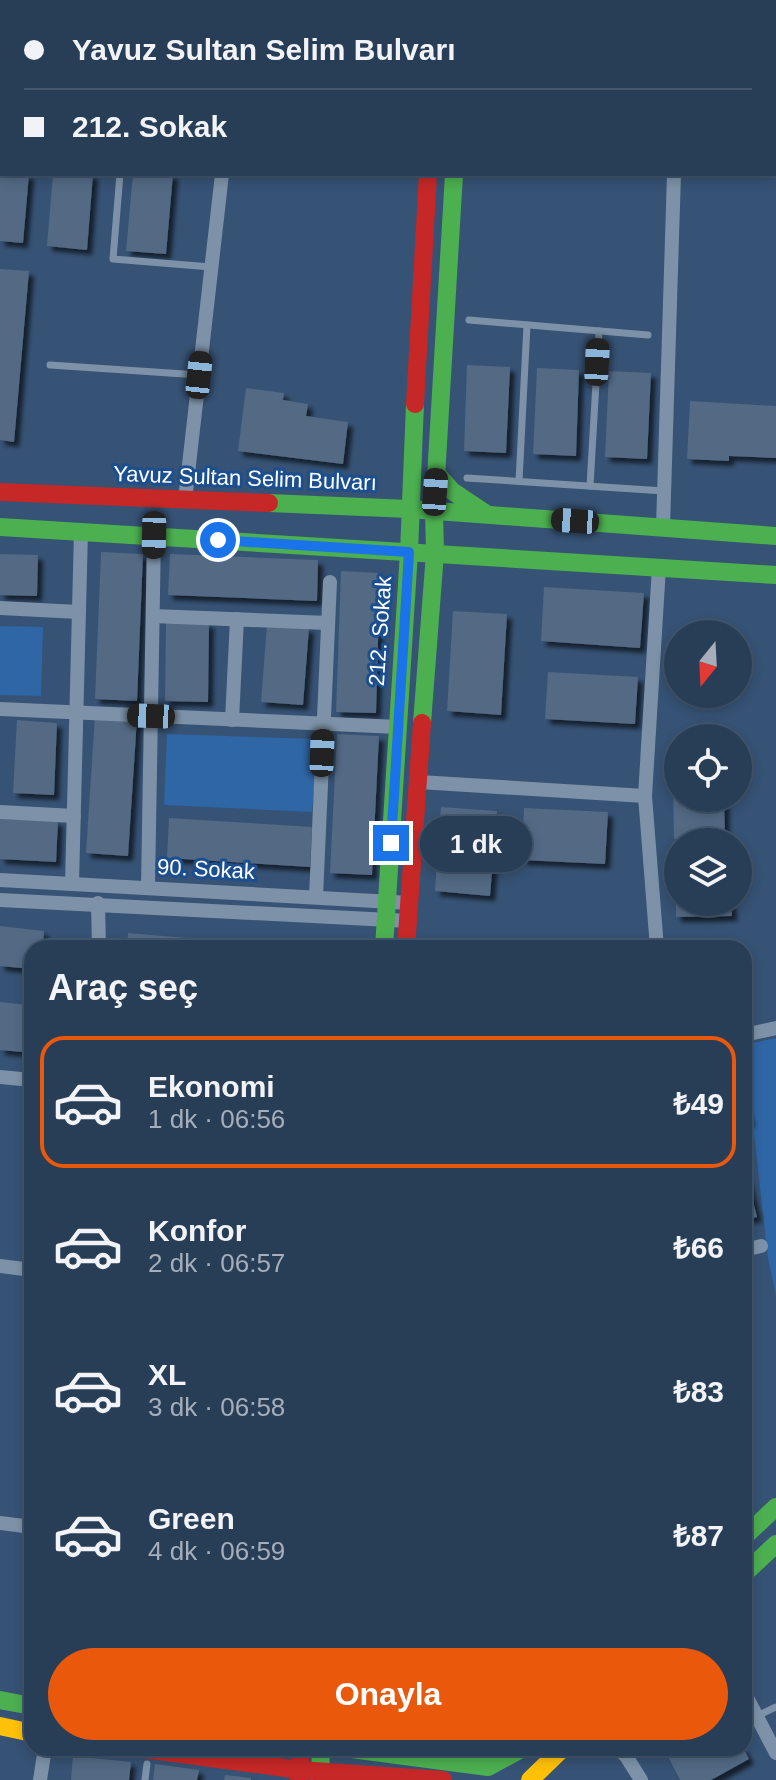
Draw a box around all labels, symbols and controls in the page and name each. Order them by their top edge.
text: Yavuz Sultan Selim Bulvarı [72,33,455,66]
text: 212. Sokak [72,110,227,143]
car [584,337,610,387]
car [185,350,213,400]
street label: Yavuz Sultan Selim Bulvarı [113,461,377,495]
car [421,467,449,517]
car [550,507,600,535]
car [142,511,166,559]
route start [200,522,236,558]
street label: 212. Sokak [364,574,396,687]
north arrow [664,620,752,708]
map controls [664,620,752,916]
car [127,703,175,729]
button: locate [664,724,752,812]
car [309,729,335,777]
callout: 1 dk [419,815,531,871]
route end [373,825,409,861]
button: layers [664,828,752,916]
text: 1 dk [450,829,502,859]
street label: 90. Sokak [156,854,257,884]
text: Araç seç [48,967,198,1008]
icon: car [52,1066,124,1138]
text: Ekonomi [148,1070,275,1103]
text: ₺49 [673,1087,724,1120]
text: 1 dk · 06:56 [148,1104,285,1134]
icon: car [52,1210,124,1282]
text: Konfor [148,1214,246,1247]
text: ₺66 [673,1231,724,1264]
text: 2 dk · 06:57 [148,1248,285,1278]
icon: car [52,1354,124,1426]
text: XL [148,1358,186,1391]
text: ₺83 [673,1375,724,1408]
text: 3 dk · 06:58 [148,1392,285,1422]
icon: car [52,1498,124,1570]
text: Green [148,1502,235,1535]
text: ₺87 [673,1519,724,1552]
text: 4 dk · 06:59 [148,1536,285,1566]
button: Onayla [48,1648,728,1740]

